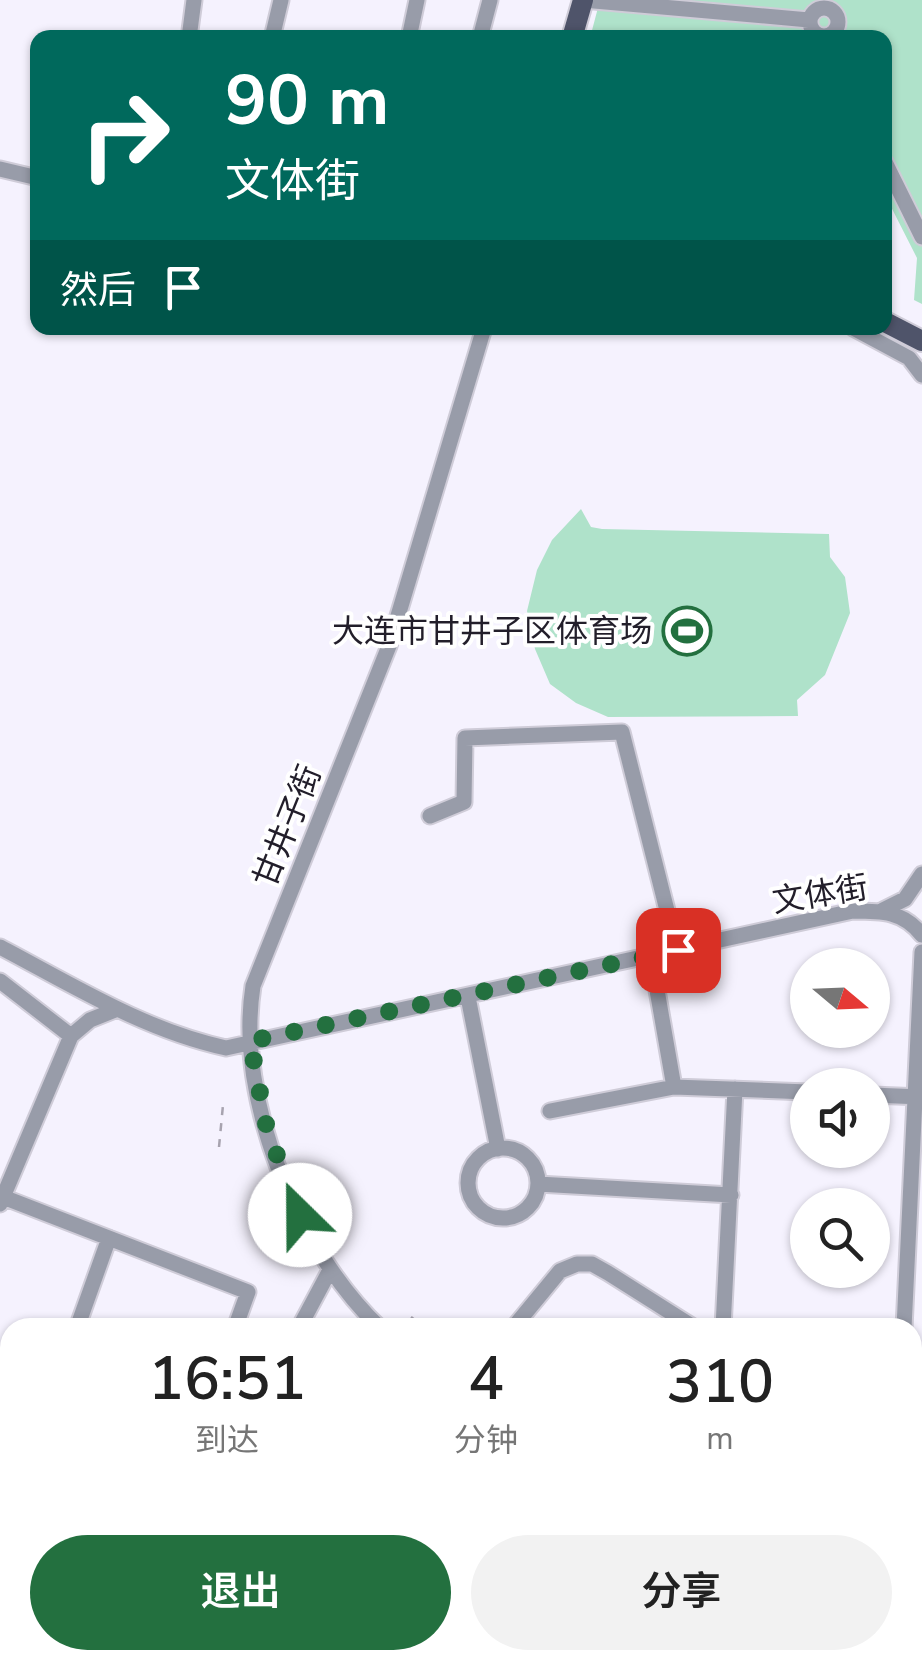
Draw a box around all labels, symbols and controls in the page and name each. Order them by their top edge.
text: 90 m [225,53,389,149]
icon: right [60,70,190,200]
text: 文体街 [225,151,360,212]
icon: arrive [156,260,211,315]
text: 然后 [60,265,136,316]
sports icon: 大连市甘井子区体育场 [661,605,713,657]
place label: 大连市甘井子区体育场 [332,610,652,653]
street label: 甘井子街 [244,759,331,894]
street label: 文体街 [769,866,871,923]
pin [636,908,721,993]
icon: arrive [651,923,706,978]
north arrow [790,948,890,1048]
map controls [790,948,890,1288]
button: sound [790,1068,890,1168]
position arrow [248,1163,352,1267]
button: search [790,1188,890,1288]
text: 16:51 [148,1338,306,1420]
text: 4 [468,1338,504,1420]
text: 310 [666,1341,774,1423]
text: m [706,1417,734,1460]
text: 到达 [195,1419,259,1462]
text: 分钟 [454,1419,518,1462]
button: 退出 [30,1535,451,1650]
button: 分享 [471,1535,892,1650]

